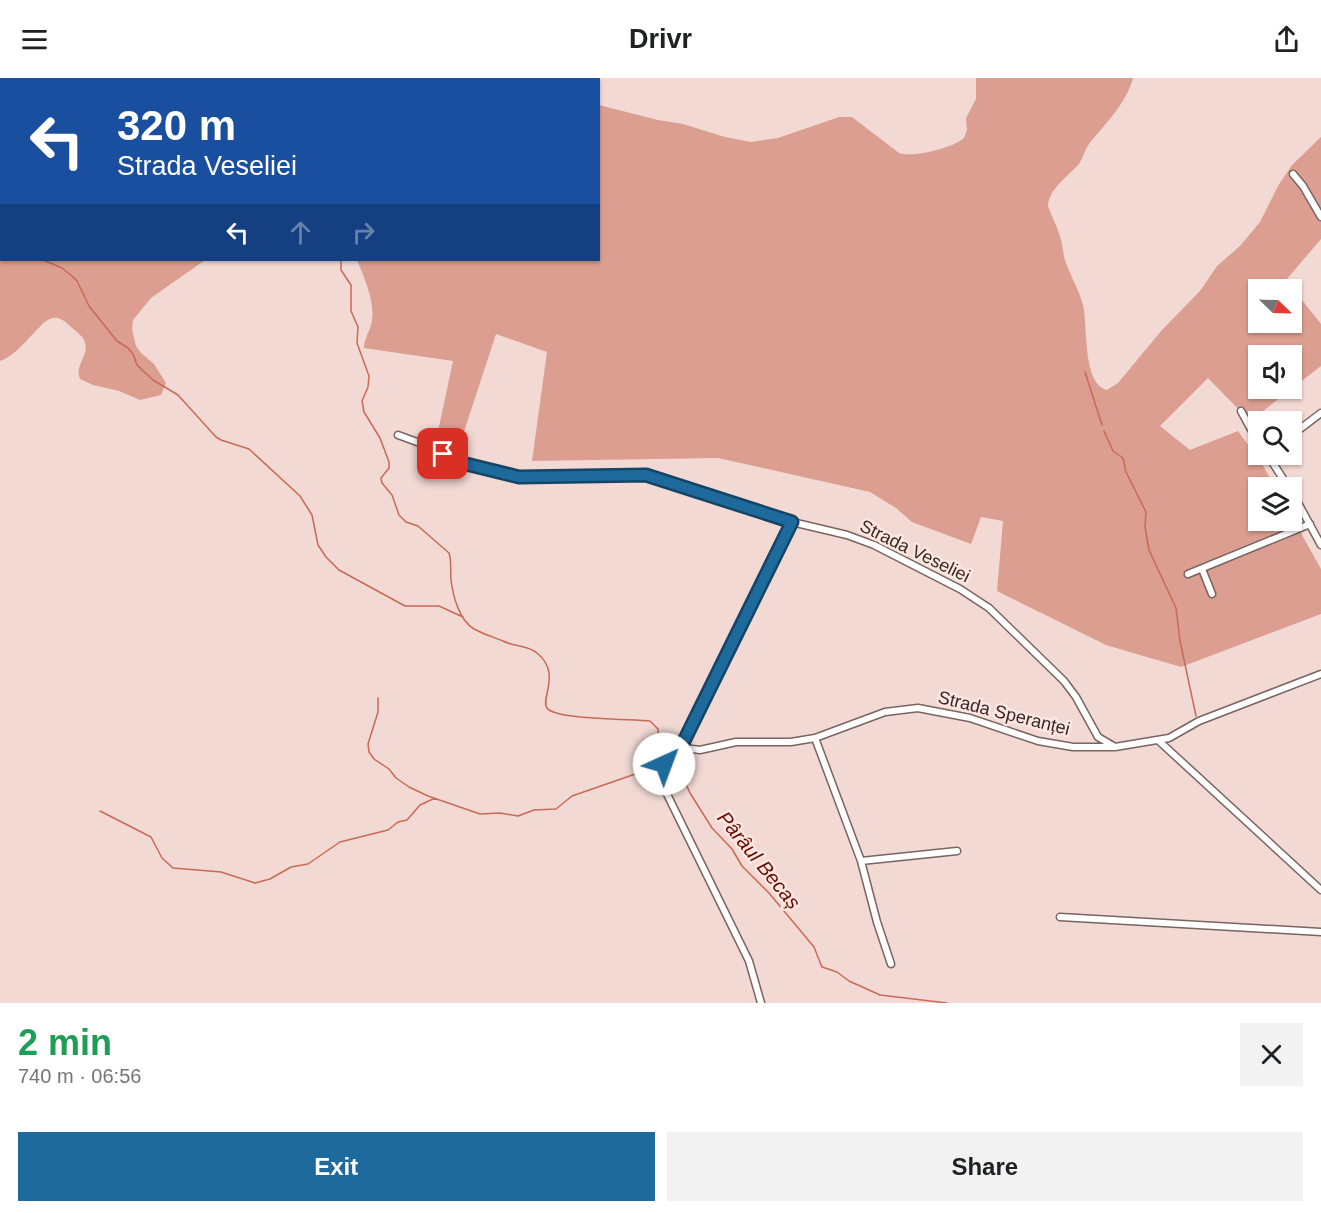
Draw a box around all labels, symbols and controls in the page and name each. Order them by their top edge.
icon: menu [18,23,51,56]
icon: share [1270,23,1303,56]
text: Drivr [629,24,692,54]
icon: left [18,102,96,180]
text: 320 m [117,102,236,149]
text: Strada Veseliei [117,151,297,181]
icon: left [221,216,254,249]
icon: ahead [284,216,317,249]
icon: right [347,216,380,249]
north arrow [1248,279,1302,333]
map controls [1248,279,1302,531]
button: sound [1248,345,1302,399]
button: search [1248,411,1302,465]
pin [417,428,468,479]
icon: arrive [426,437,459,470]
button: layers [1248,477,1302,531]
street label: Strada Veseliei [857,516,973,586]
street label: Strada Speranței [936,687,1072,739]
position arrow [632,732,696,796]
water label: Pârâul Becaș [713,807,805,913]
text: 2 min [18,1022,112,1063]
button: close [1240,1023,1303,1086]
text: 740 m · 06:56 [18,1065,141,1087]
button: Exit [18,1132,655,1201]
button: Share [667,1132,1303,1201]

